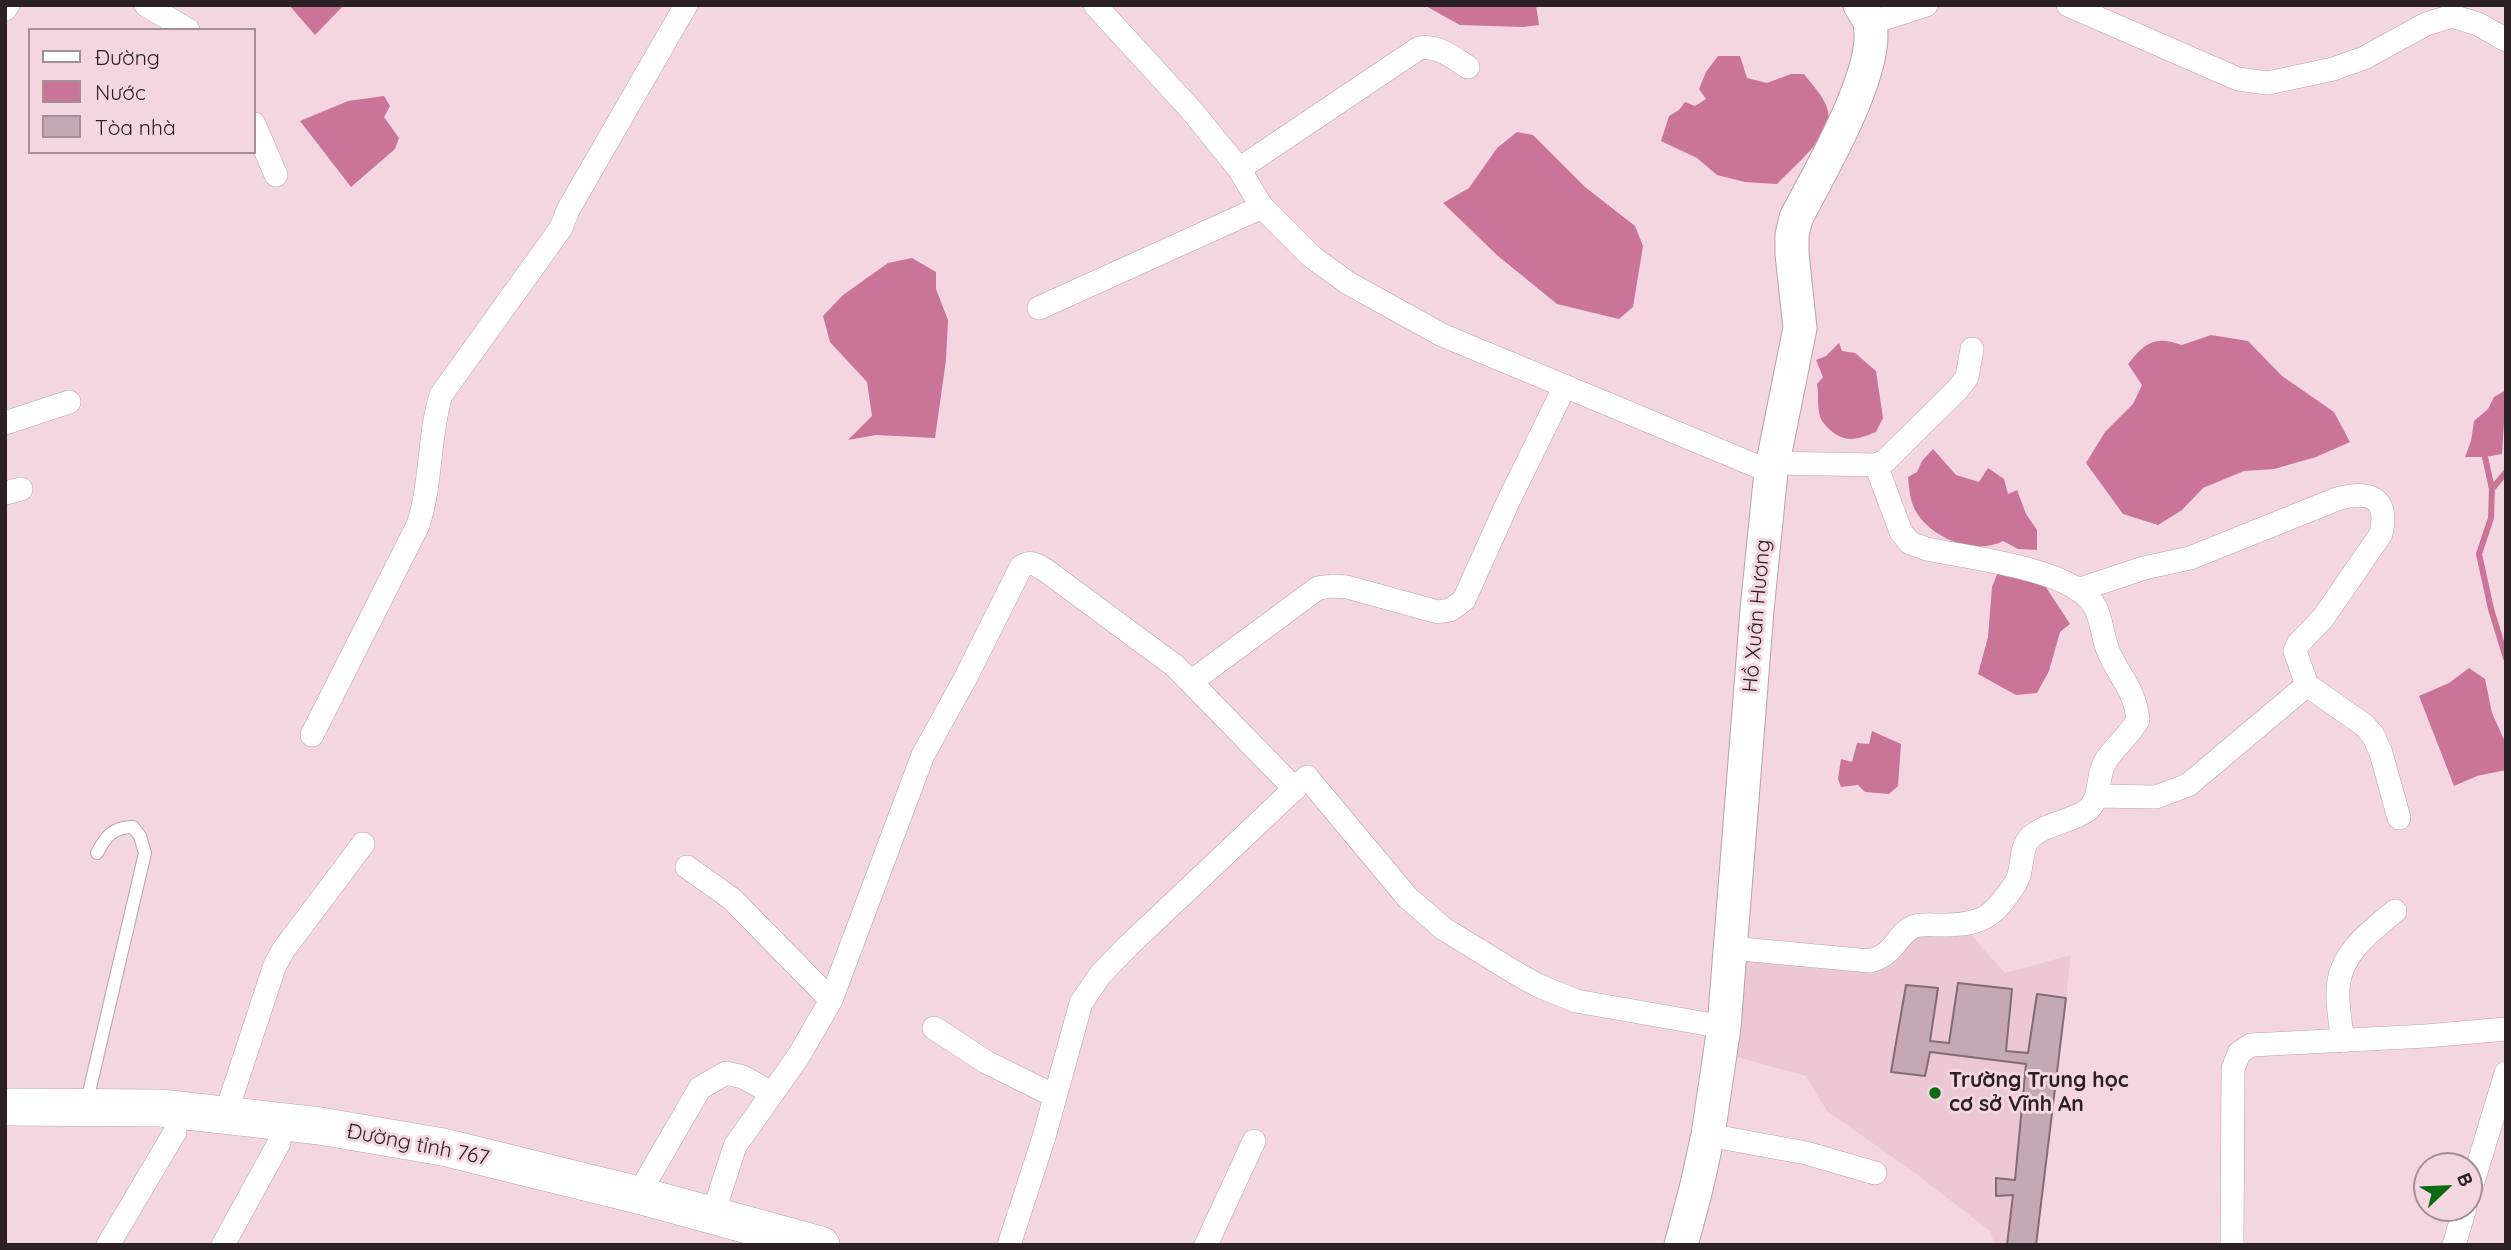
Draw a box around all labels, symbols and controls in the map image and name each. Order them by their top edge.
legend [28,28,256,154]
text: Đường [95,44,160,70]
text: Nước [95,79,146,105]
text: Tòa nhà [95,114,176,140]
street label: Hồ Xuân Hương [1738,538,1776,694]
place label: Trường Trung học cơ sở Vĩnh An [1949,1068,2129,1118]
marker: Trường Trung học cơ sở Vĩnh An [1927,1085,1943,1101]
street label: Đường tỉnh 767 [345,1119,491,1171]
north arrow [2413,1152,2483,1222]
text: B [2452,1169,2479,1190]

